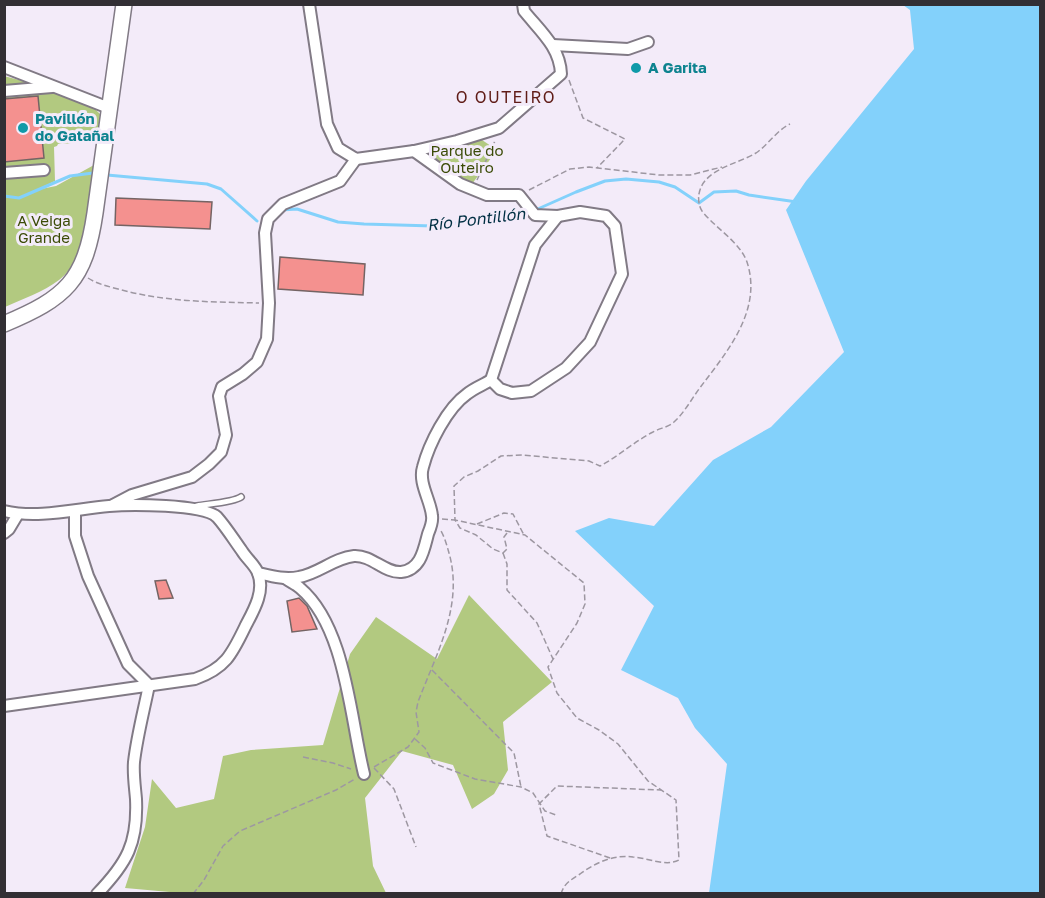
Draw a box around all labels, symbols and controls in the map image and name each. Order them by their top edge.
place label: A Garita [648,58,707,76]
marker: A Garita [629,61,643,75]
district label: O OUTEIRO [456,87,556,107]
place label: Pavillón do Gatañal [35,109,114,144]
marker: Pavillón do Gatañal [16,121,30,135]
park label: Parque do Outeiro [431,141,503,176]
water label: Río Pontillón [426,203,527,235]
park label: A Veiga Grande [17,211,71,246]

